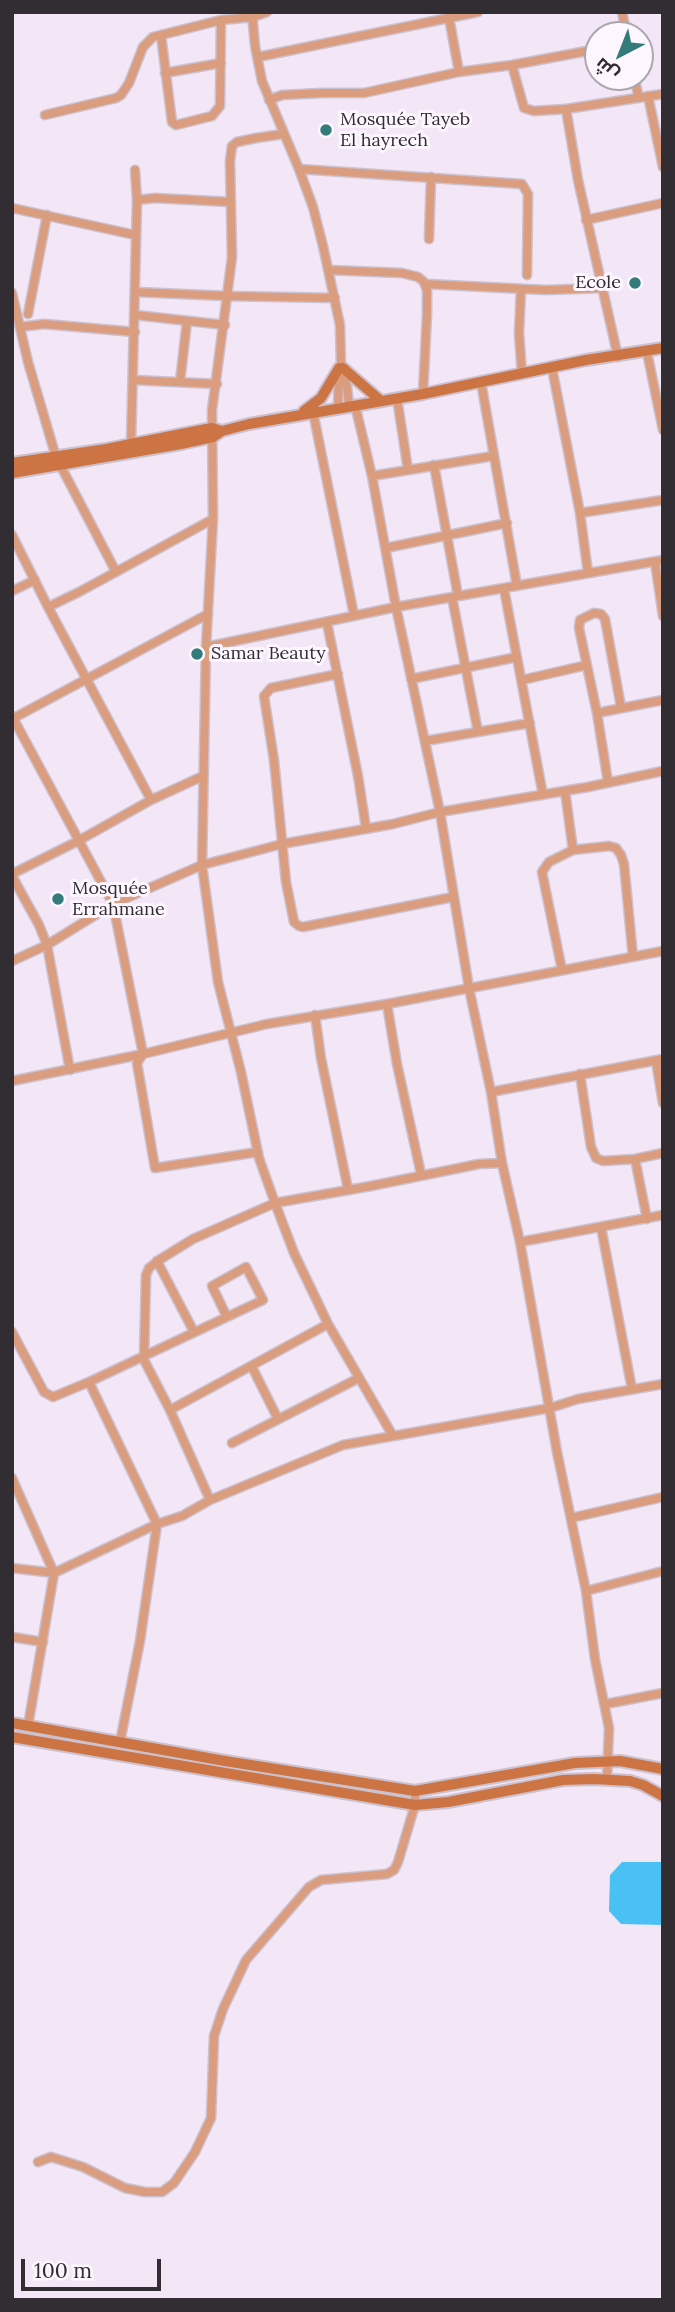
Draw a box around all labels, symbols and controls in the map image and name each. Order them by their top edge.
north arrow [584,21,654,91]
text: ش [589,53,623,87]
place label: Mosquée Tayeb El hayrech [340,109,470,152]
marker: Mosquée Tayeb El hayrech [318,122,334,138]
place label: Ecole [575,272,621,294]
marker: Ecole [627,275,643,291]
place label: Samar Beauty [211,643,326,665]
marker: Samar Beauty [189,646,205,662]
place label: Mosquée Errahmane [72,878,165,920]
marker: Mosquée Errahmane [50,891,66,907]
scale bar [24,2246,164,2290]
text: 100 m [34,2257,92,2284]

